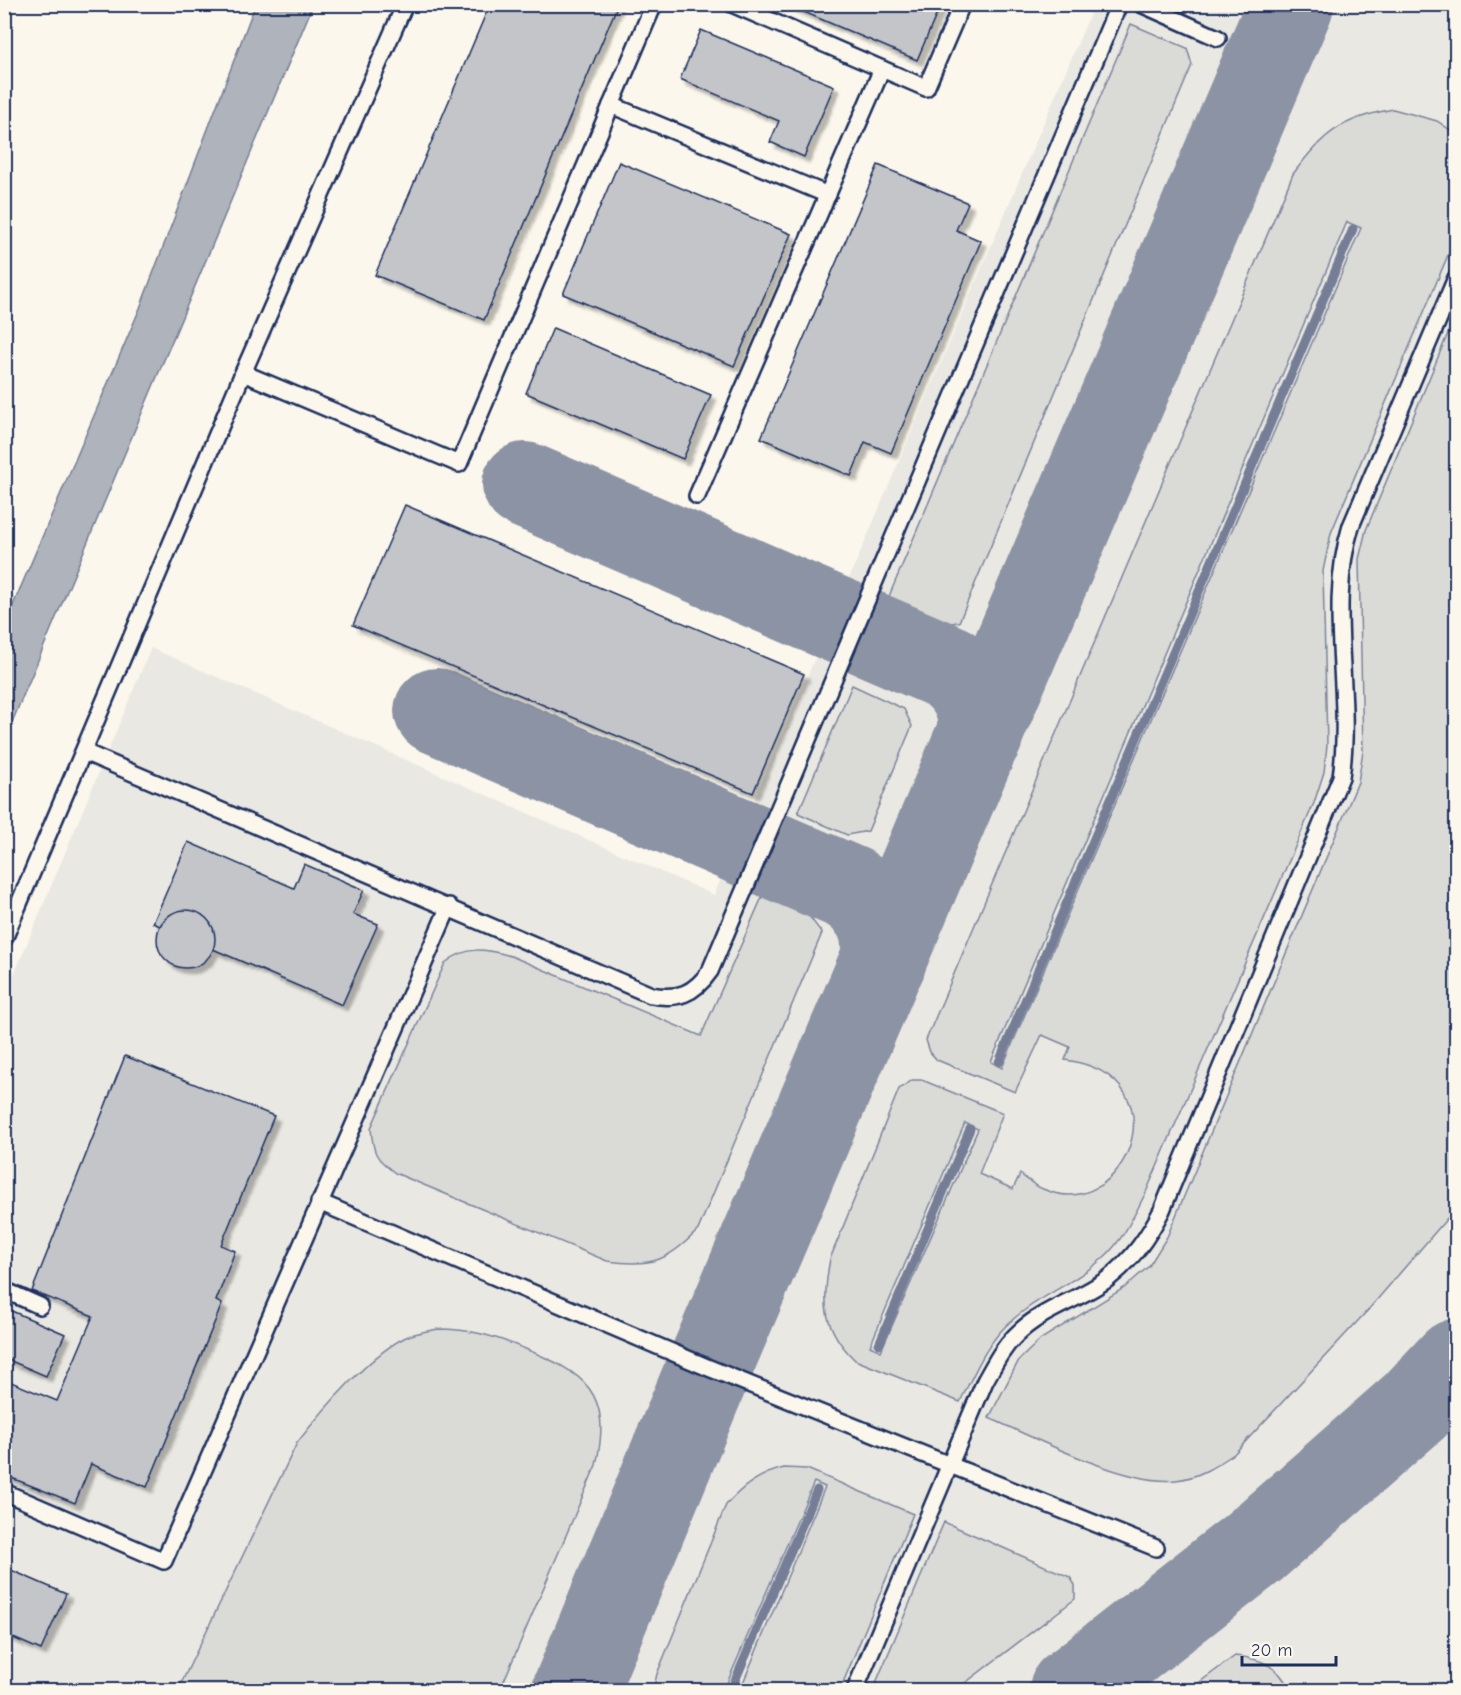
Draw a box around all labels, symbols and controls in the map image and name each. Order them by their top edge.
scale bar [1242,1629,1336,1667]
text: 20 m [1251,1640,1292,1661]

